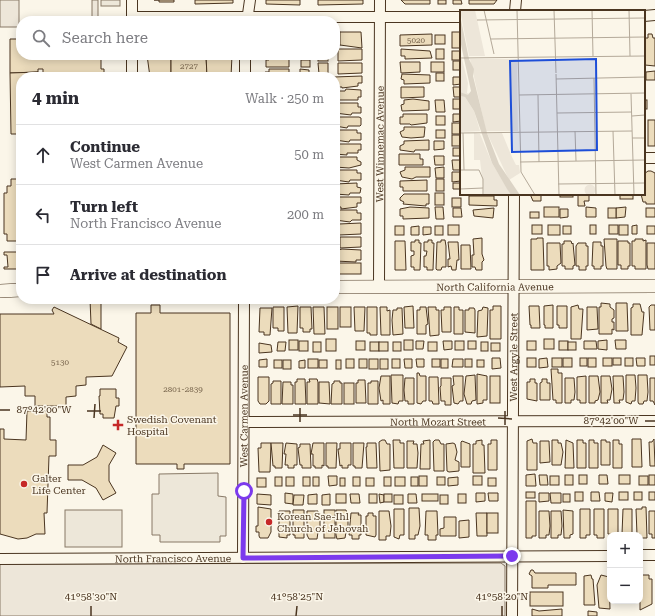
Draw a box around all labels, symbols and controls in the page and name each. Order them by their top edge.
inset map [460,10,645,195]
search box [16,16,340,60]
icon: search [30,27,52,49]
text: Search here [62,29,148,47]
house number: 5020 [407,36,425,45]
house number: 2727 [180,62,198,71]
street label: West Winnemac Avenue [374,85,385,202]
text: 4 min [32,88,79,108]
text: Walk · 250 m [245,91,324,106]
text: Continue [70,138,140,156]
icon: ahead [32,144,54,166]
text: 50 m [294,147,324,162]
text: West Carmen Avenue [70,156,203,171]
text: Turn left [70,198,138,216]
icon: left [32,204,54,226]
text: 200 m [287,207,324,222]
text: North Francisco Avenue [70,216,221,231]
icon: arrive [32,264,54,286]
text: Arrive at destination [70,266,226,284]
street label: North California Avenue [436,281,554,292]
street label: West Argyle Street [508,312,519,401]
house number: 5130 [51,358,69,367]
street label: West Carmen Avenue [238,364,249,467]
house number: 2801-2839 [163,385,203,394]
text: 87°42'00"W [17,404,72,415]
place label: Swedish Covenant Hospital [127,414,217,437]
text: 87°42'00"W [584,415,639,426]
street label: North Mozart Street [390,416,486,427]
marker: Swedish Covenant Hospital [112,419,124,431]
place label: Galter Life Center [32,473,86,496]
marker: Galter Life Center [19,479,29,489]
route start [235,482,253,500]
place label: Korean Sae-Ihl Church of Jehovah [277,511,369,534]
marker: Korean Sae-Ihl Church of Jehovah [264,517,274,527]
map controls [607,532,643,604]
button: + [607,532,643,568]
route end [503,547,521,565]
street label: North Francisco Avenue [115,552,232,564]
button: − [607,568,643,604]
text: 41°58'30"N [65,591,117,602]
text: 41°58'25"N [271,591,323,602]
text: 41°58'20"N [476,591,528,602]

